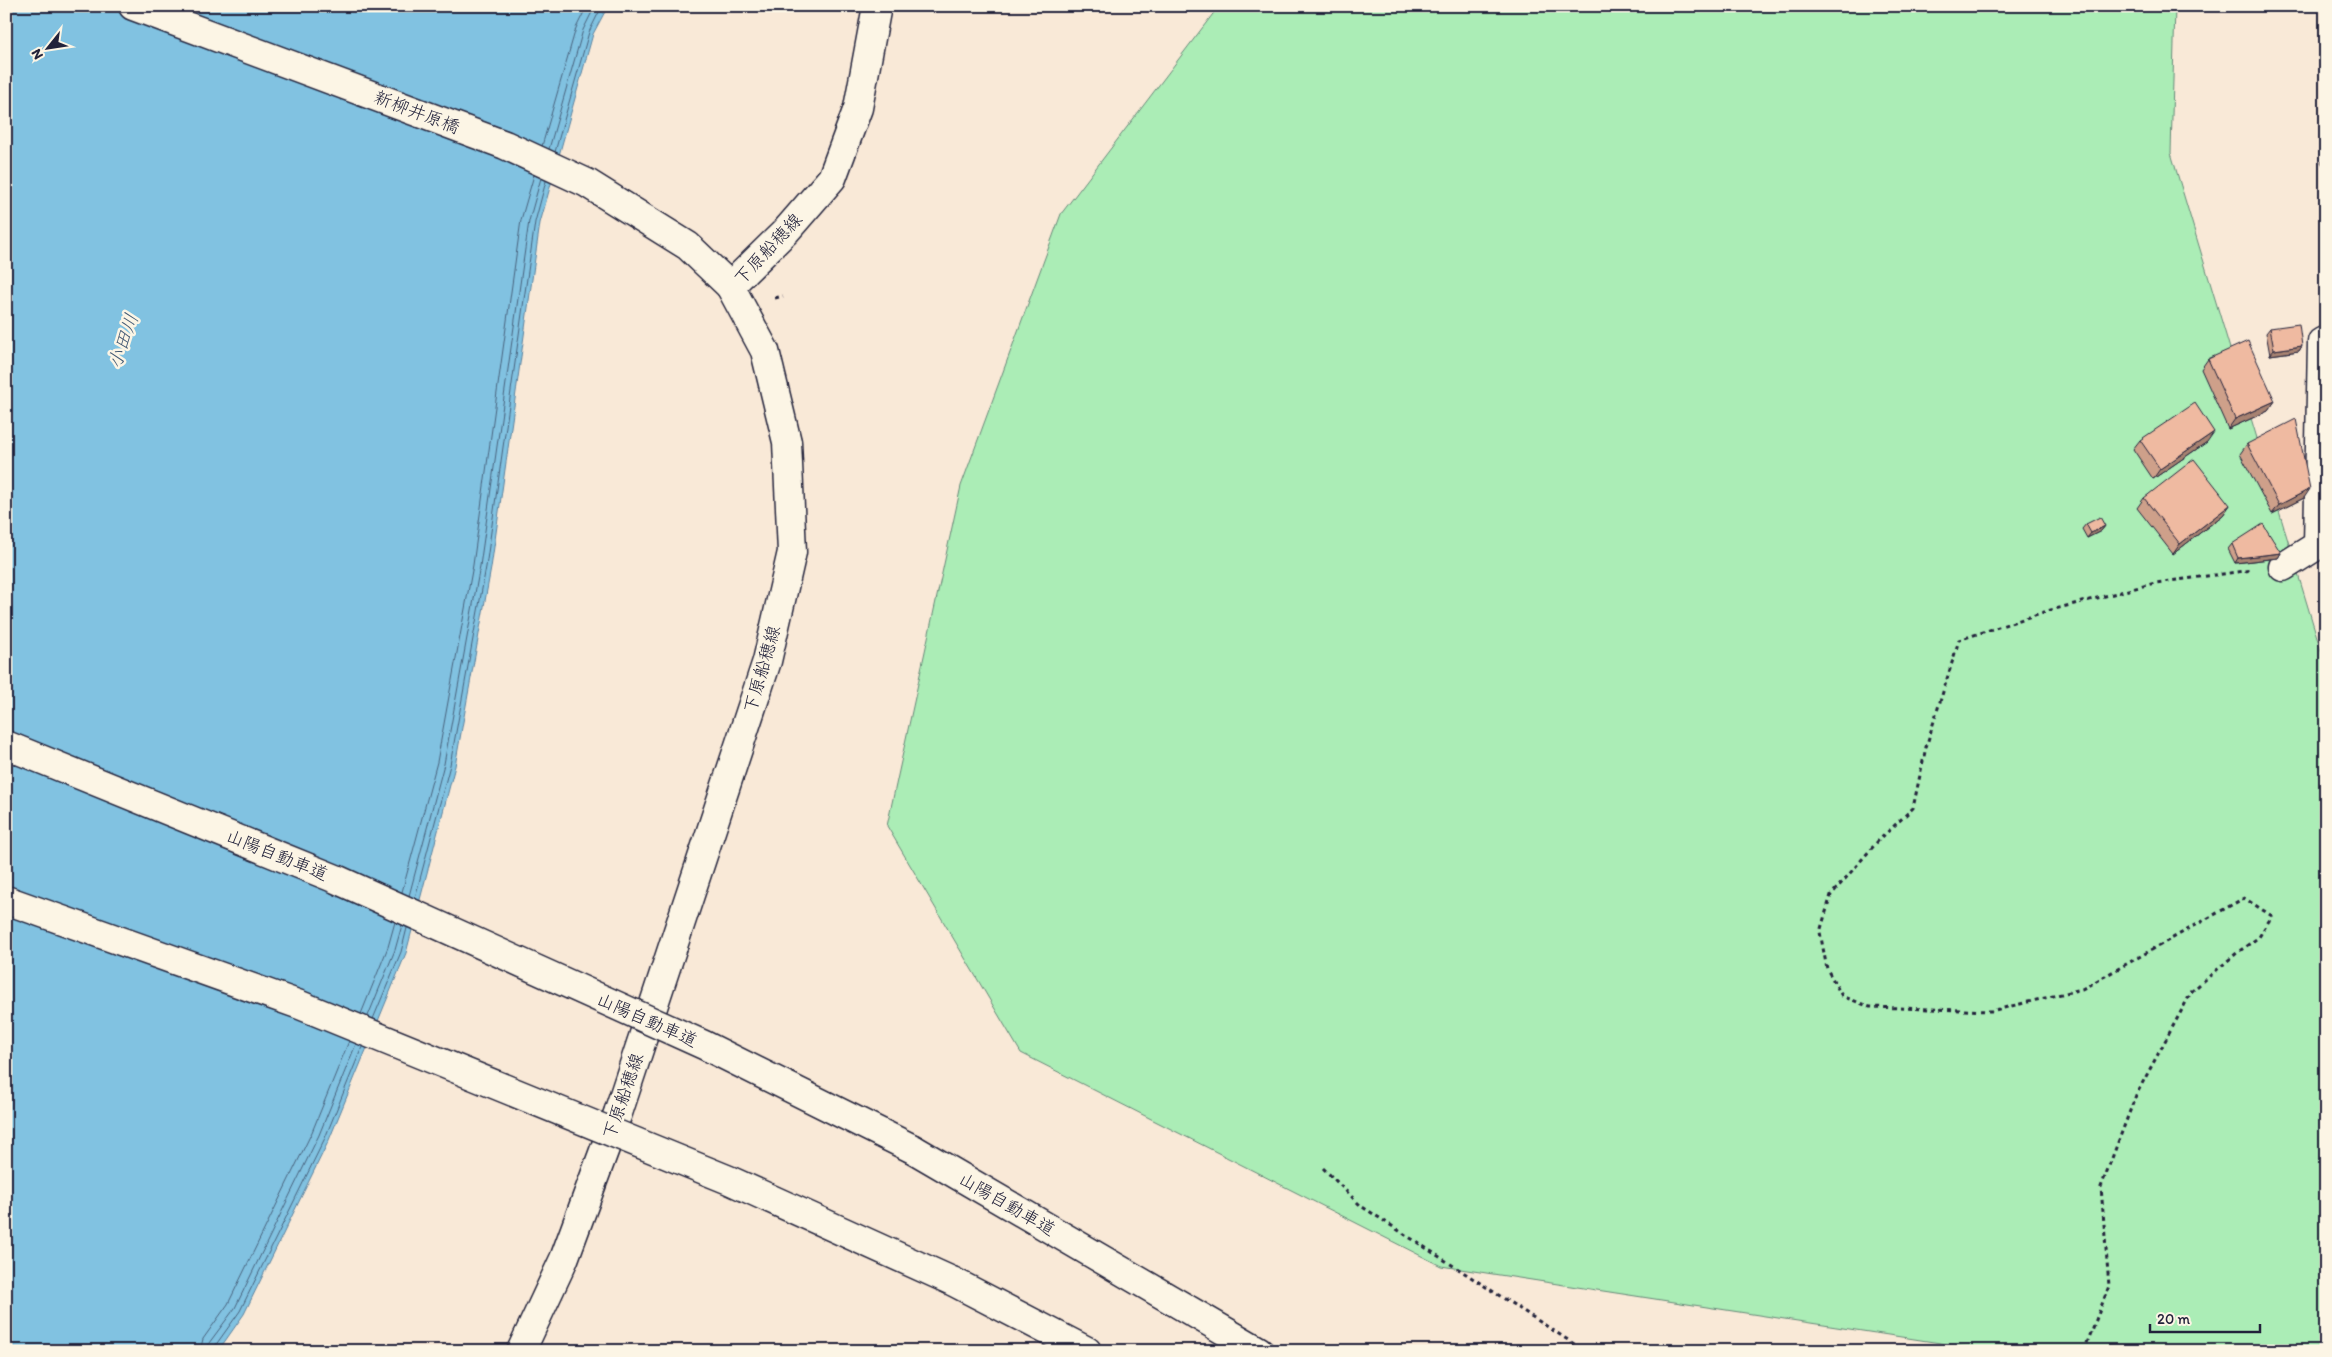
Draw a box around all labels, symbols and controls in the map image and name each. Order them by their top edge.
north arrow [22,22,72,72]
text: N [27,46,47,63]
street label: 新柳井原橋 [371,86,463,138]
street label: 下原船穂線 [729,209,807,289]
water label: 小田川 [103,310,143,372]
street label: 下原船穂線 [739,623,785,715]
street label: 山陽自動車道 [223,825,331,885]
street label: 山陽自動車道 [593,988,701,1052]
street label: 下原船穂線 [598,1050,648,1142]
street label: 山陽自動車道 [955,1167,1059,1241]
scale bar [2150,1302,2260,1334]
text: 20 m [2157,1310,2191,1328]

